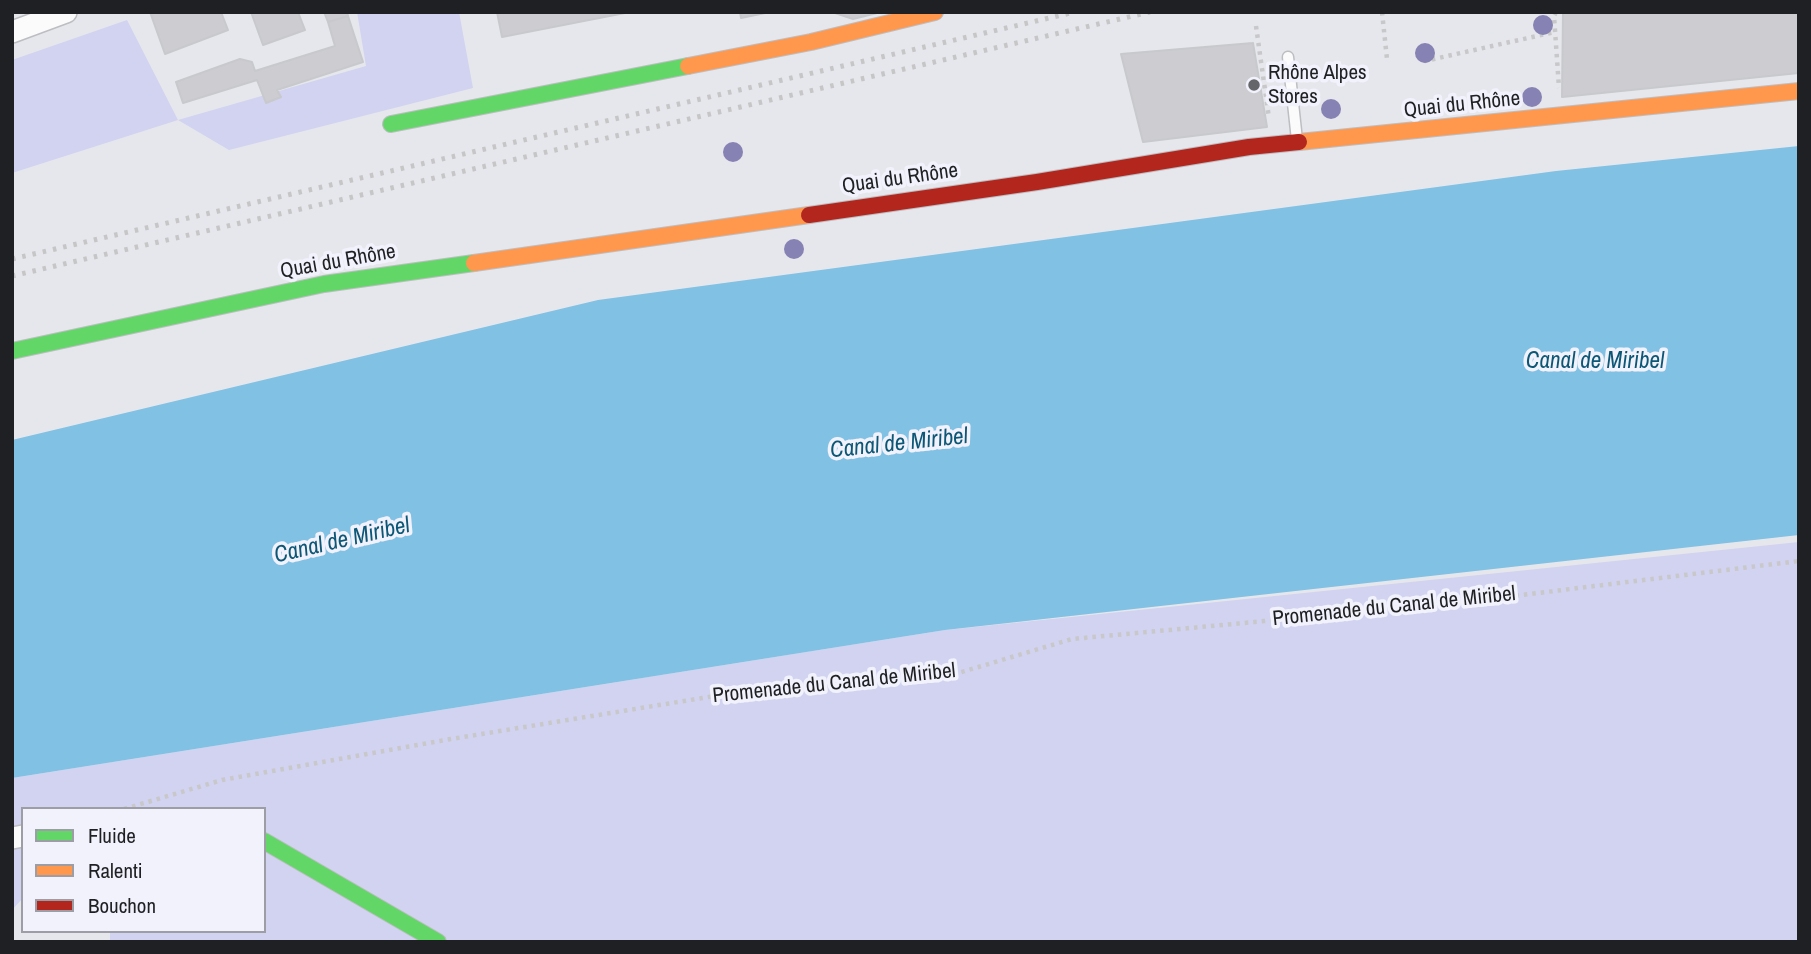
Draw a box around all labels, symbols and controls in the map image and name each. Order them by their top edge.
place label: Rhône Alpes Stores [1268,60,1367,110]
marker: Rhône Alpes Stores [1246,77,1262,93]
street label: Quai du Rhône [1403,86,1521,124]
street label: Quai du Rhône [840,158,960,200]
street label: Quai du Rhône [278,239,398,285]
water label: Canal de Miribel [1526,348,1664,376]
water label: Canal de Miribel [829,423,969,465]
water label: Canal de Miribel [271,512,413,570]
street label: Promenade du Canal de Miribel [1271,582,1517,632]
street label: Promenade du Canal de Miribel [711,659,957,709]
legend [21,807,266,933]
text: Fluide [88,821,136,850]
text: Ralenti [88,856,143,885]
text: Bouchon [88,891,156,920]

